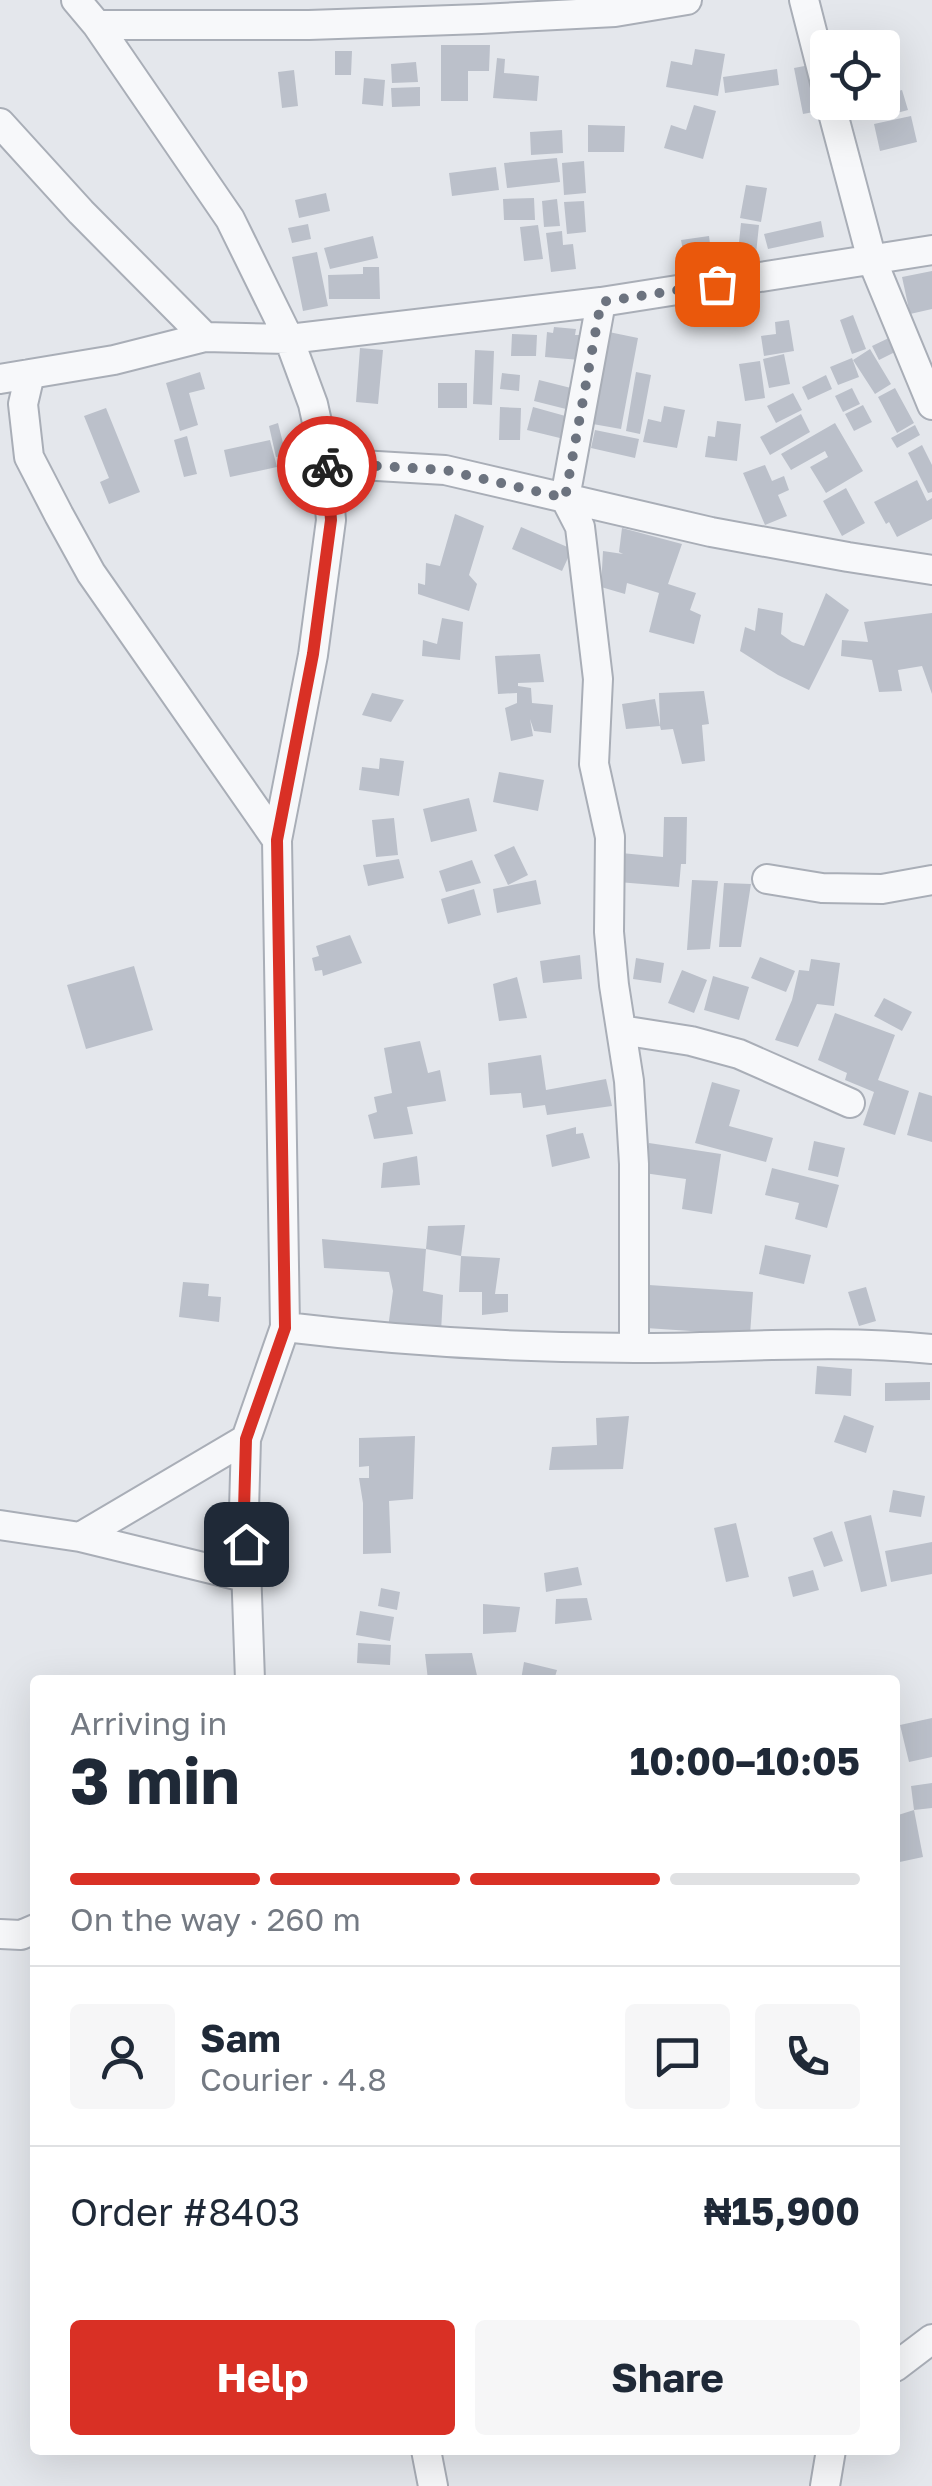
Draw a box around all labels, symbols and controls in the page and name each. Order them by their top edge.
map controls [810,30,900,120]
button: locate [810,30,900,120]
pin [675,242,760,327]
icon: bag [690,257,745,312]
courier [277,416,377,516]
icon: bike [300,439,355,494]
pin [204,1502,289,1587]
icon: home [219,1517,274,1572]
text: Arriving in [70,1704,227,1742]
text: 10:00–10:05 [630,1738,860,1783]
text: 3 min [70,1740,240,1818]
text: On the way · 260 m [70,1900,361,1938]
button: person [70,2004,175,2109]
button: chat [625,2004,730,2109]
button: phone [755,2004,860,2109]
text: Sam [200,2015,281,2060]
text: Courier · 4.8 [200,2060,387,2098]
text: ₦15,900 [704,2188,860,2233]
text: Order #8403 [70,2189,300,2234]
button: Help [70,2320,455,2435]
button: Share [475,2320,860,2435]

